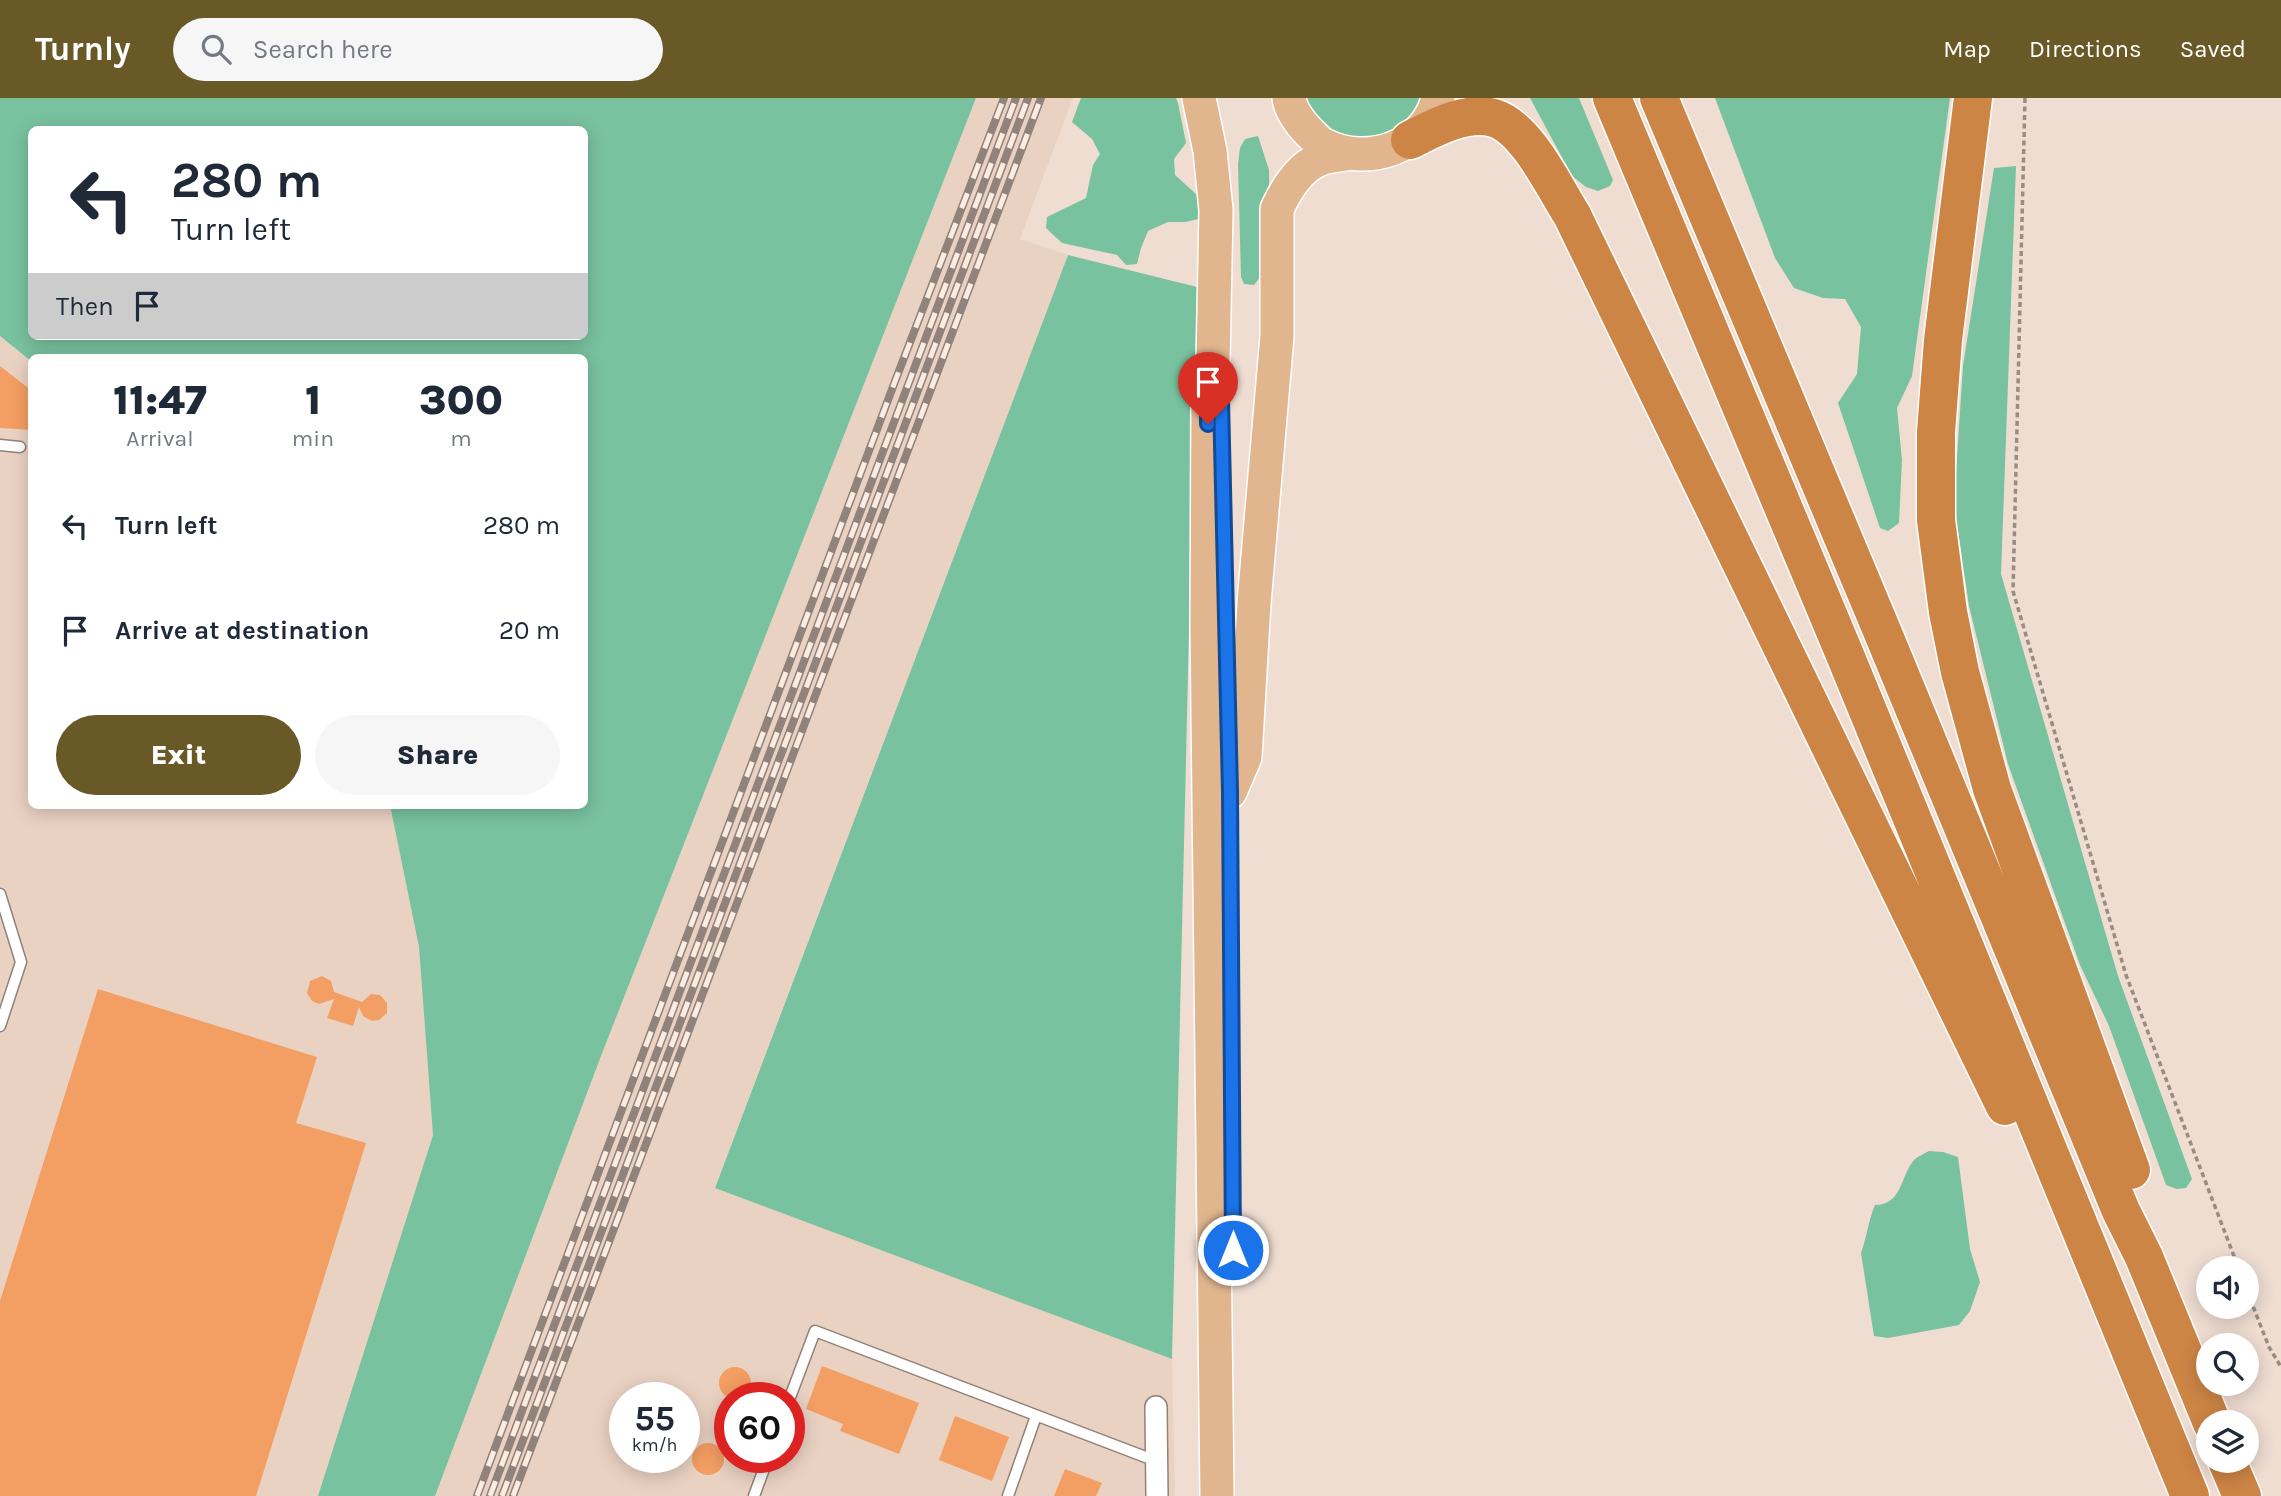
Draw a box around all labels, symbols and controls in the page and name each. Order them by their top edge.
search box [173,18,663,81]
text: Turnly [35,30,131,68]
icon: search [197,30,235,68]
text: Search here [253,34,393,65]
text: Map [1943,35,1991,63]
text: Directions [2029,35,2142,63]
text: Saved [2180,35,2246,63]
text: 280 m [171,152,322,209]
icon: left [56,154,147,245]
text: Turn left [171,211,291,248]
icon: arrive [128,287,166,325]
text: Then [56,291,114,322]
pin [1178,352,1238,424]
icon: arrive [1189,363,1227,401]
text: 11:47 [113,375,207,425]
text: 1 [305,375,321,425]
text: 300 [419,375,503,425]
text: Arrival [126,425,194,452]
text: min [292,425,334,452]
text: m [450,425,472,452]
icon: left [56,507,94,545]
text: Turn left [115,510,217,541]
text: 280 m [483,510,560,541]
icon: arrive [56,612,94,650]
text: Arrive at destination [115,615,369,646]
text: 20 m [499,615,560,646]
button: Exit [56,715,301,795]
button: Share [315,715,560,795]
position arrow [1196,1213,1270,1287]
map controls [2196,1256,2259,1473]
button: sound [2196,1256,2259,1319]
button: search [2196,1333,2259,1396]
speed limit sign: 60 [714,1382,805,1473]
text: 55 [634,1398,675,1439]
button: layers [2196,1410,2259,1473]
text: km/h [632,1434,677,1456]

